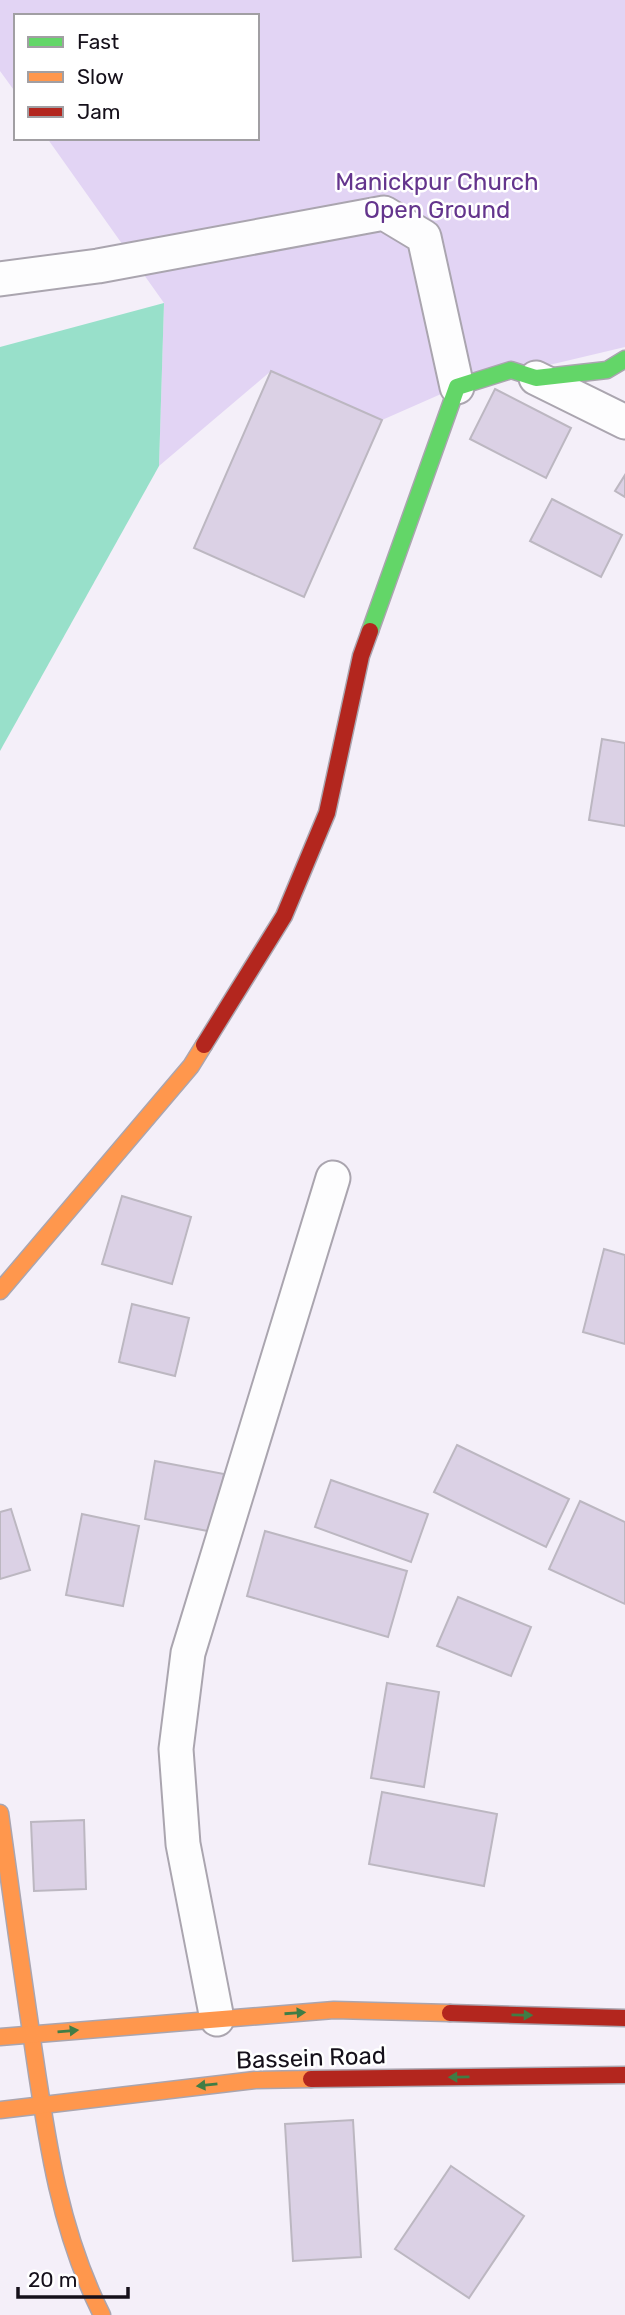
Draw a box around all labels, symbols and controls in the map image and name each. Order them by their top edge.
legend [14,14,259,140]
text: Fast [77,29,119,54]
text: Slow [77,64,124,89]
text: Jam [77,99,121,124]
park label: Manickpur Church Open Ground [335,168,539,224]
one-way arrow [284,2007,306,2018]
one-way arrow [511,2010,533,2021]
one-way arrow [57,2025,79,2036]
street label: Bassein Road [235,2041,387,2075]
one-way arrow [448,2071,470,2083]
one-way arrow [196,2080,218,2091]
scale bar [18,2256,128,2300]
text: 20 m [28,2267,77,2292]

